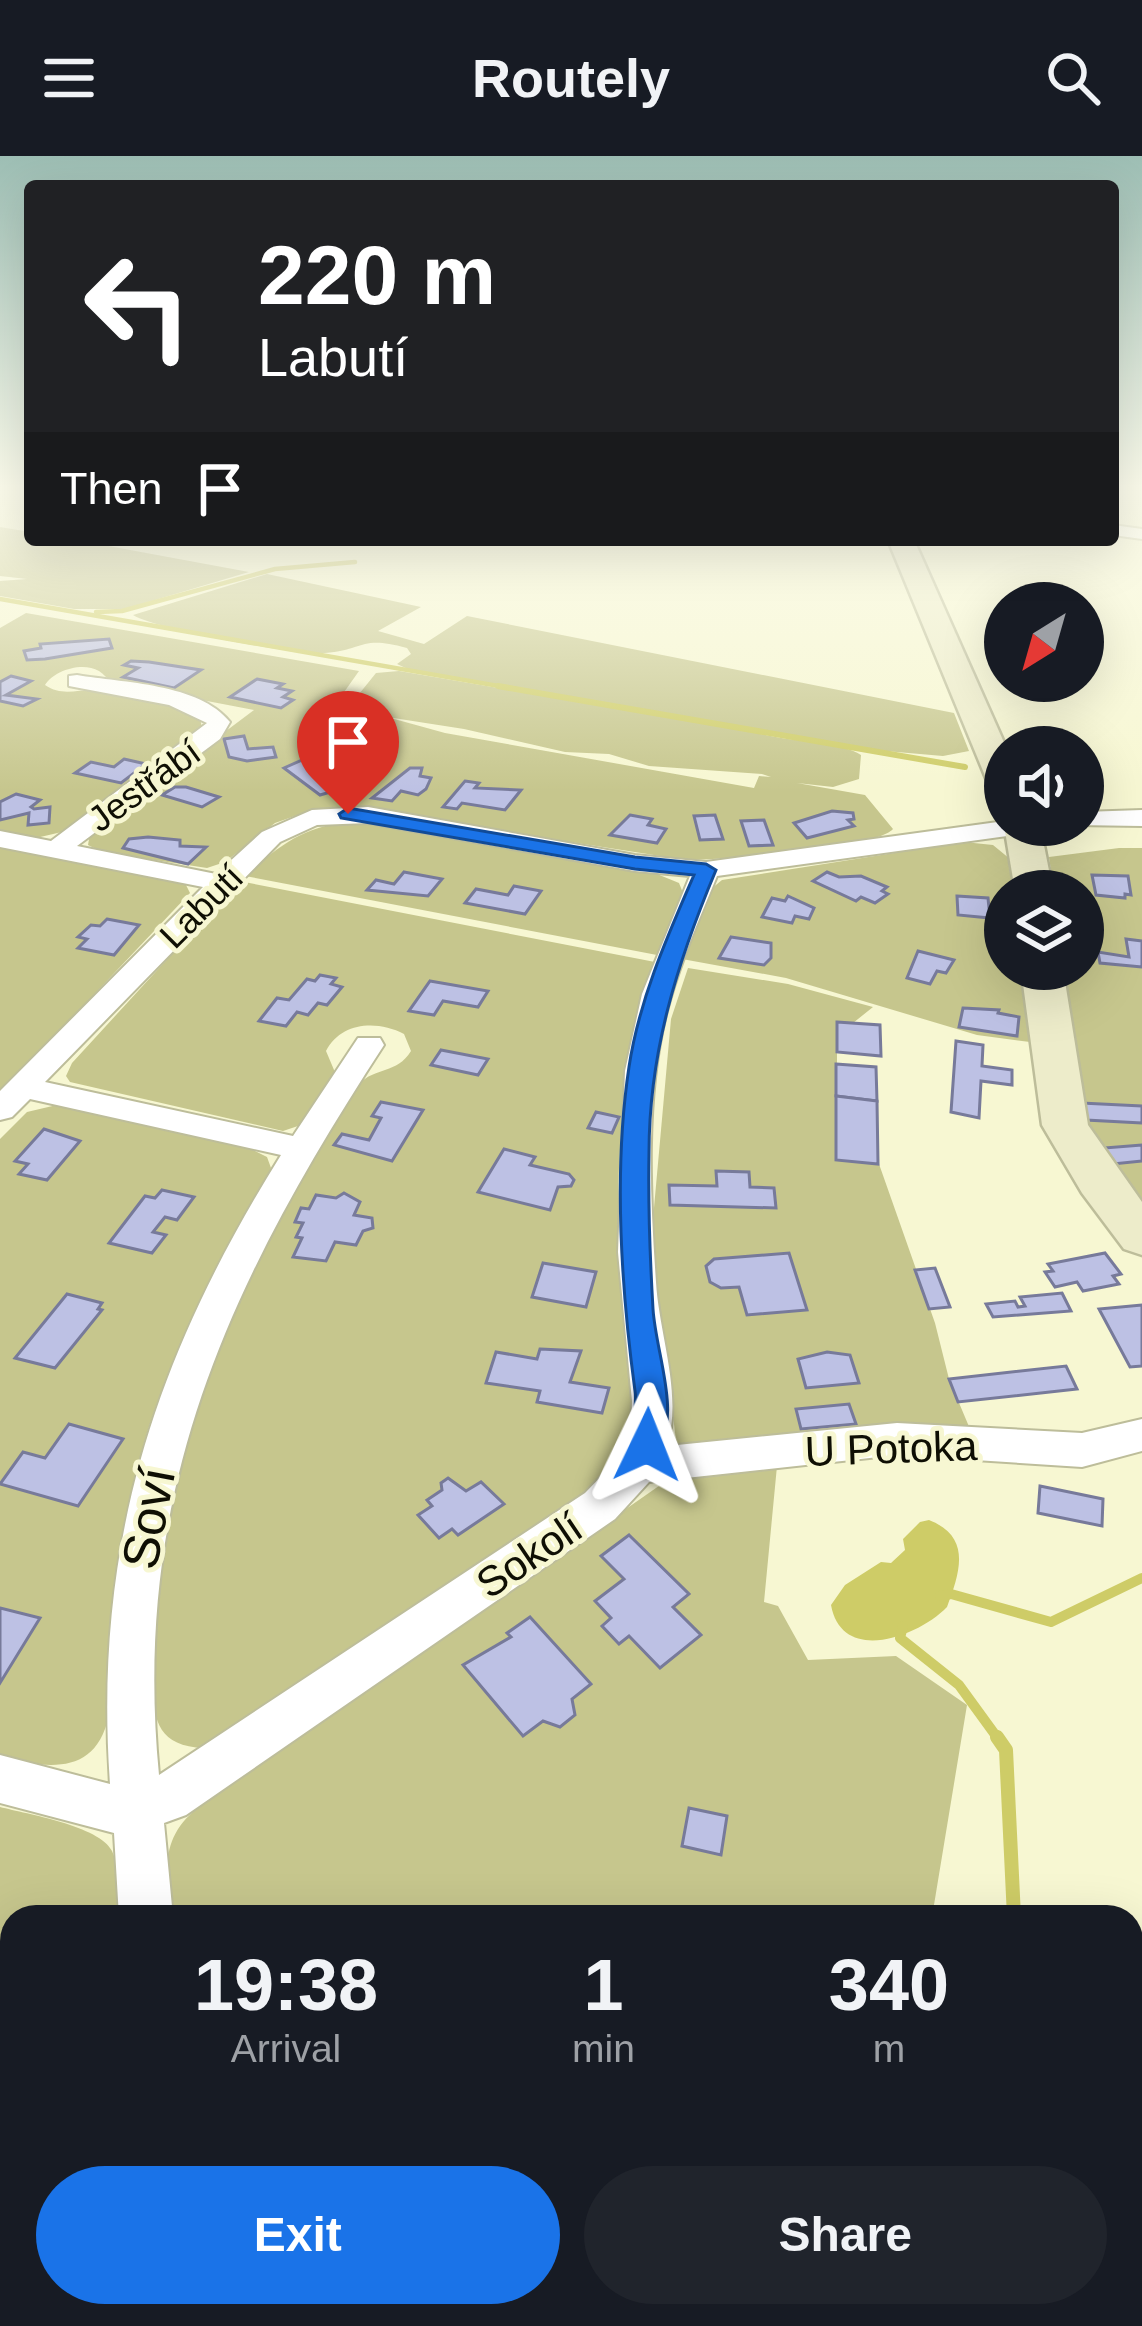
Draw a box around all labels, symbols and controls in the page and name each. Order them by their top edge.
icon: menu [36,45,102,111]
icon: search [1040,45,1106,111]
text: Routely [472,48,670,108]
icon: left [60,228,216,384]
text: 220 m [258,228,496,322]
text: Labutí [258,327,408,387]
icon: arrive [187,456,253,522]
text: Then [60,463,163,514]
north arrow [984,582,1104,702]
map controls [984,582,1104,990]
pin [297,691,399,814]
icon: arrive [315,709,381,775]
button: sound [984,726,1104,846]
street label: Jestřábí [80,731,208,840]
street label: Labutí [151,856,251,956]
button: layers [984,870,1104,990]
position arrow [584,1382,710,1508]
street label: U Potoka [804,1422,979,1475]
street label: Soví [111,1463,186,1574]
street label: Sokolí [468,1503,591,1608]
text: 19:38 [194,1945,378,2025]
text: 1 [583,1945,624,2025]
text: 340 [829,1945,949,2025]
text: Arrival [231,2027,341,2070]
text: min [572,2027,635,2070]
text: m [873,2027,905,2070]
button: Exit [36,2166,560,2304]
button: Share [584,2166,1107,2304]

